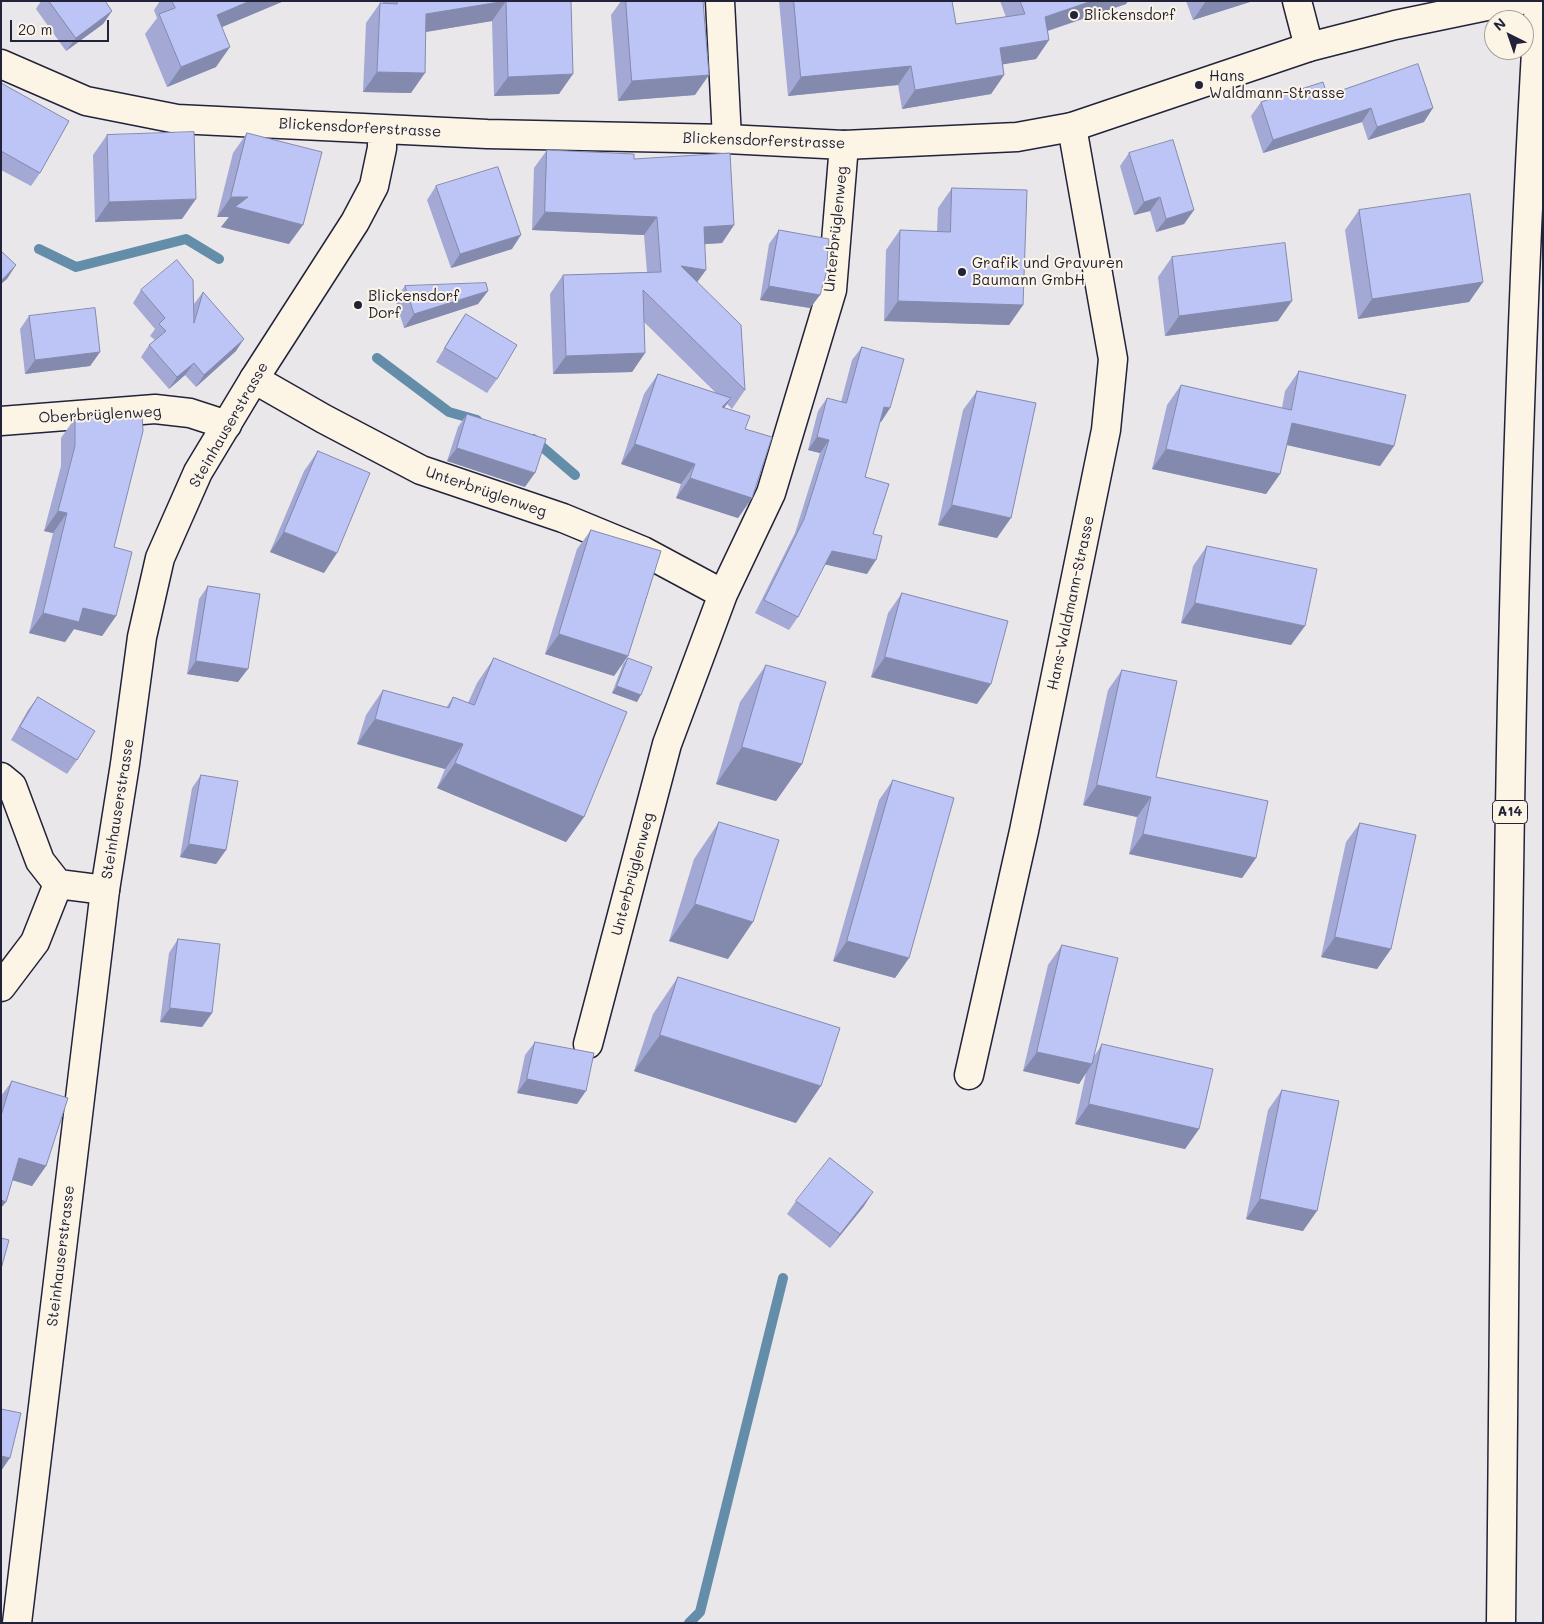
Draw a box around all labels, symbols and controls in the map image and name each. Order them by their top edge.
place label: Blickensdorf [1084,6,1175,24]
marker: Blickensdorf [1068,9,1080,21]
scale bar [12,10,111,42]
north arrow [1484,10,1534,60]
text: N [1489,13,1510,35]
text: 20 m [18,19,52,39]
place label: Hans Waldmann-Strasse [1209,67,1345,102]
marker: Hans Waldmann-Strasse [1193,79,1205,91]
street label: Blickensdorferstrasse [278,115,442,141]
street label: Blickensdorferstrasse [682,129,846,153]
street label: Unterbrüglenweg [820,165,852,293]
place label: Grafik und Gravuren Baumann GmbH [972,254,1123,289]
marker: Grafik und Gravuren Baumann GmbH [956,266,968,278]
place label: Blickensdorf Dorf [368,287,459,322]
marker: Blickensdorf Dorf [352,299,364,311]
street label: Steinhauserstrasse [186,359,272,491]
street label: Oberbrüglenweg [38,403,162,427]
street label: Unterbrüglenweg [423,463,549,521]
street label: Hans-Waldmann-Strasse [1044,514,1098,692]
street label: Steinhauserstrasse [98,737,138,881]
road number: A14 [1492,800,1528,824]
street label: Unterbrüglenweg [608,810,658,938]
street label: Steinhauserstrasse [43,1184,79,1328]

